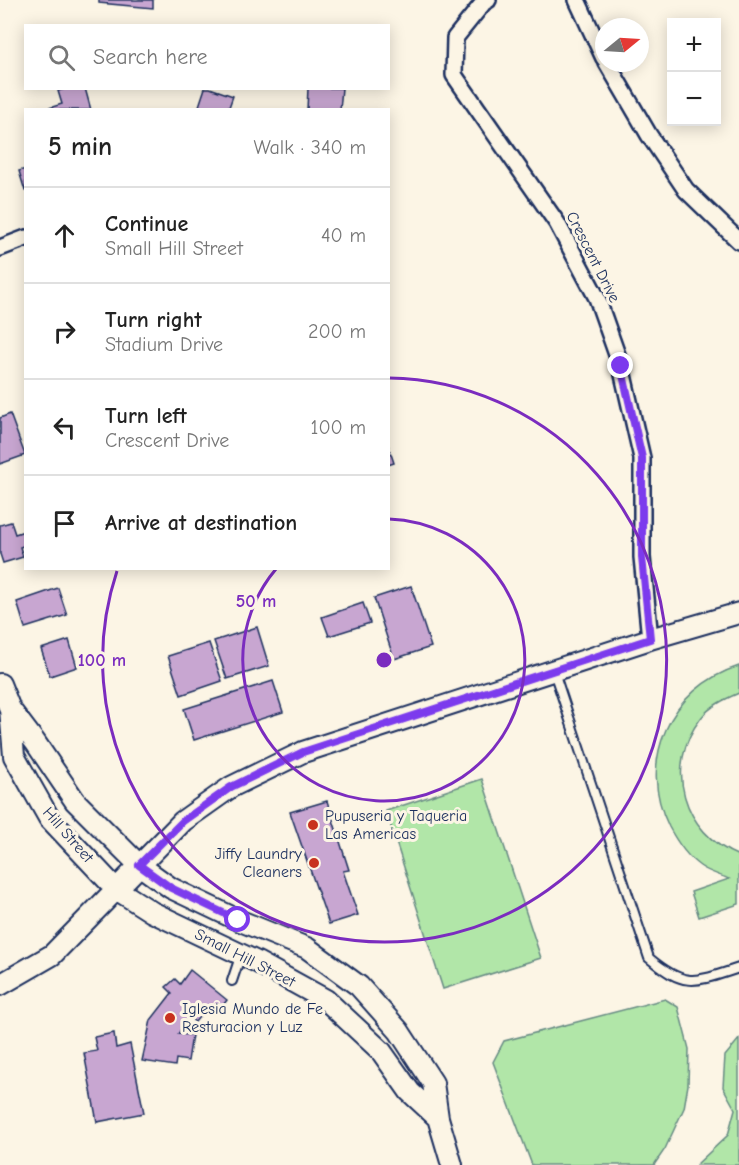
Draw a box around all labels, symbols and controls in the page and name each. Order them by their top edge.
north arrow [595,18,649,72]
map controls [667,18,721,126]
button: + [667,18,721,72]
search box [24,24,390,90]
icon: search [45,41,78,74]
text: Search here [93,44,208,70]
button: − [667,72,721,126]
text: 5 min [48,132,112,162]
text: Walk · 340 m [254,136,366,159]
street label: Crescent Drive [562,209,624,305]
text: Continue [105,211,188,237]
icon: ahead [48,219,81,252]
text: 40 m [321,224,366,247]
text: Small Hill Street [105,237,243,260]
text: Turn right [105,307,202,333]
icon: right [48,315,81,348]
text: 200 m [308,320,366,343]
text: Stadium Drive [105,333,223,356]
route end [607,352,633,378]
text: Turn left [105,403,187,429]
icon: left [48,411,81,444]
text: 100 m [311,416,366,439]
text: Crescent Drive [105,429,229,452]
icon: arrive [48,507,81,540]
text: Arrive at destination [105,510,297,536]
text: 50 m [236,591,276,612]
text: 100 m [78,650,126,671]
centre of rings [374,650,394,670]
street label: Hill Street [39,804,97,867]
place label: Pupuseria y Taqueria Las Americas [325,807,467,843]
marker: Pupuseria y Taqueria Las Americas [306,818,320,832]
place label: Jiffy Laundry Cleaners [215,845,303,881]
marker: Jiffy Laundry Cleaners [307,856,321,870]
route start [224,906,250,932]
street label: Small Hill Street [192,925,299,991]
place label: Iglesia Mundo de Fe Resturacion y Luz [182,1000,323,1036]
marker: Iglesia Mundo de Fe Resturacion y Luz [163,1011,177,1025]

